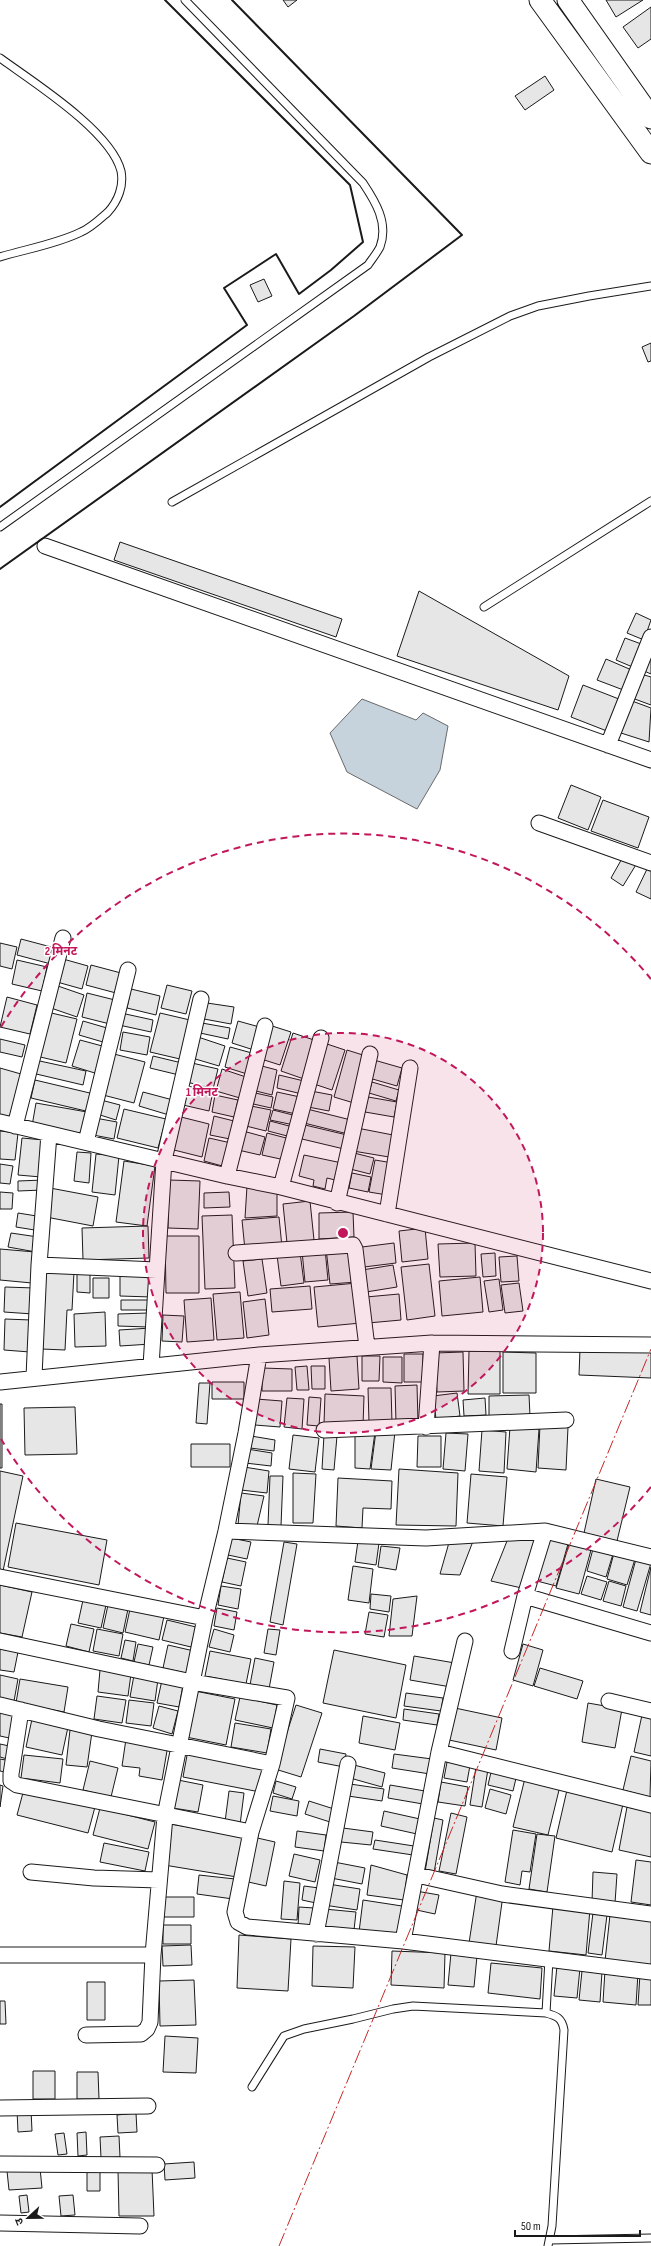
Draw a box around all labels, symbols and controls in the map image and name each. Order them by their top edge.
text: 2 मिनट [45,943,78,959]
text: 1 मिनट [186,1084,218,1100]
centre of rings [336,1226,350,1240]
north arrow [8,2198,48,2238]
scale bar [515,2212,640,2238]
text: उ [12,2216,26,2227]
text: 50 m [521,2219,541,2234]

